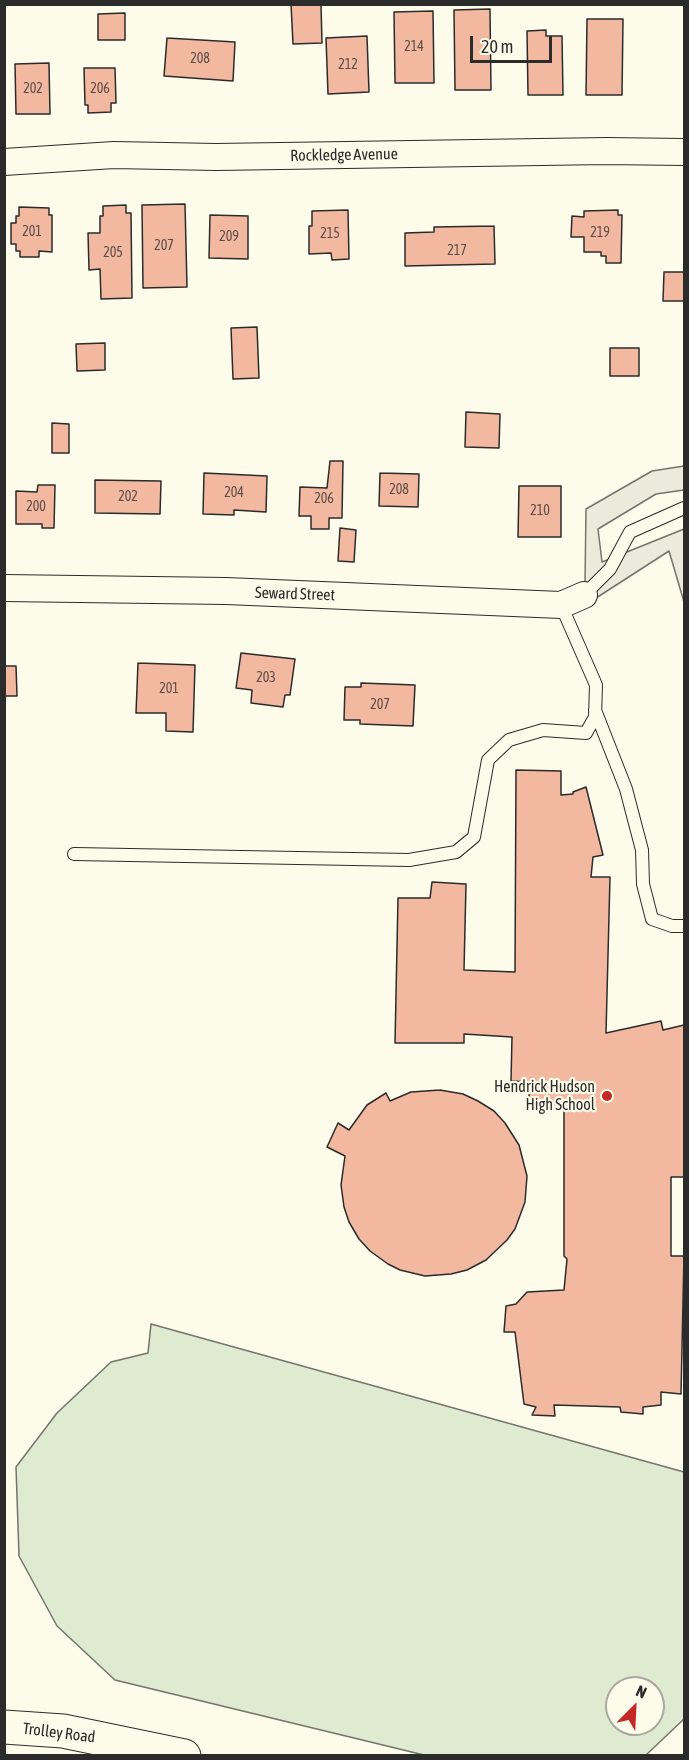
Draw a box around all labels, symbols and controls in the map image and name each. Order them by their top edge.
scale bar [473,24,556,62]
text: 20 m [481,36,513,57]
house number: 214 [404,39,424,55]
house number: 208 [190,51,210,67]
house number: 212 [338,57,358,73]
house number: 202 [23,81,43,97]
house number: 206 [90,81,110,97]
street label: Rockledge Avenue [290,144,398,166]
house number: 201 [22,224,42,240]
house number: 219 [590,225,610,241]
house number: 215 [320,226,340,242]
house number: 209 [219,229,239,245]
house number: 207 [154,238,174,254]
house number: 217 [447,243,467,259]
house number: 205 [103,245,123,261]
house number: 208 [389,482,409,498]
house number: 204 [224,485,244,501]
house number: 202 [118,489,138,505]
house number: 206 [314,491,334,507]
house number: 200 [26,499,46,515]
house number: 210 [530,503,550,519]
street label: Seward Street [255,583,335,605]
house number: 203 [256,670,276,686]
house number: 201 [159,681,179,697]
house number: 207 [370,697,390,713]
place label: Hendrick Hudson High School [494,1077,595,1115]
marker: Hendrick Hudson High School [600,1089,614,1103]
north arrow [605,1676,665,1736]
text: N [634,1681,649,1702]
street label: Trolley Road [22,1719,96,1747]

